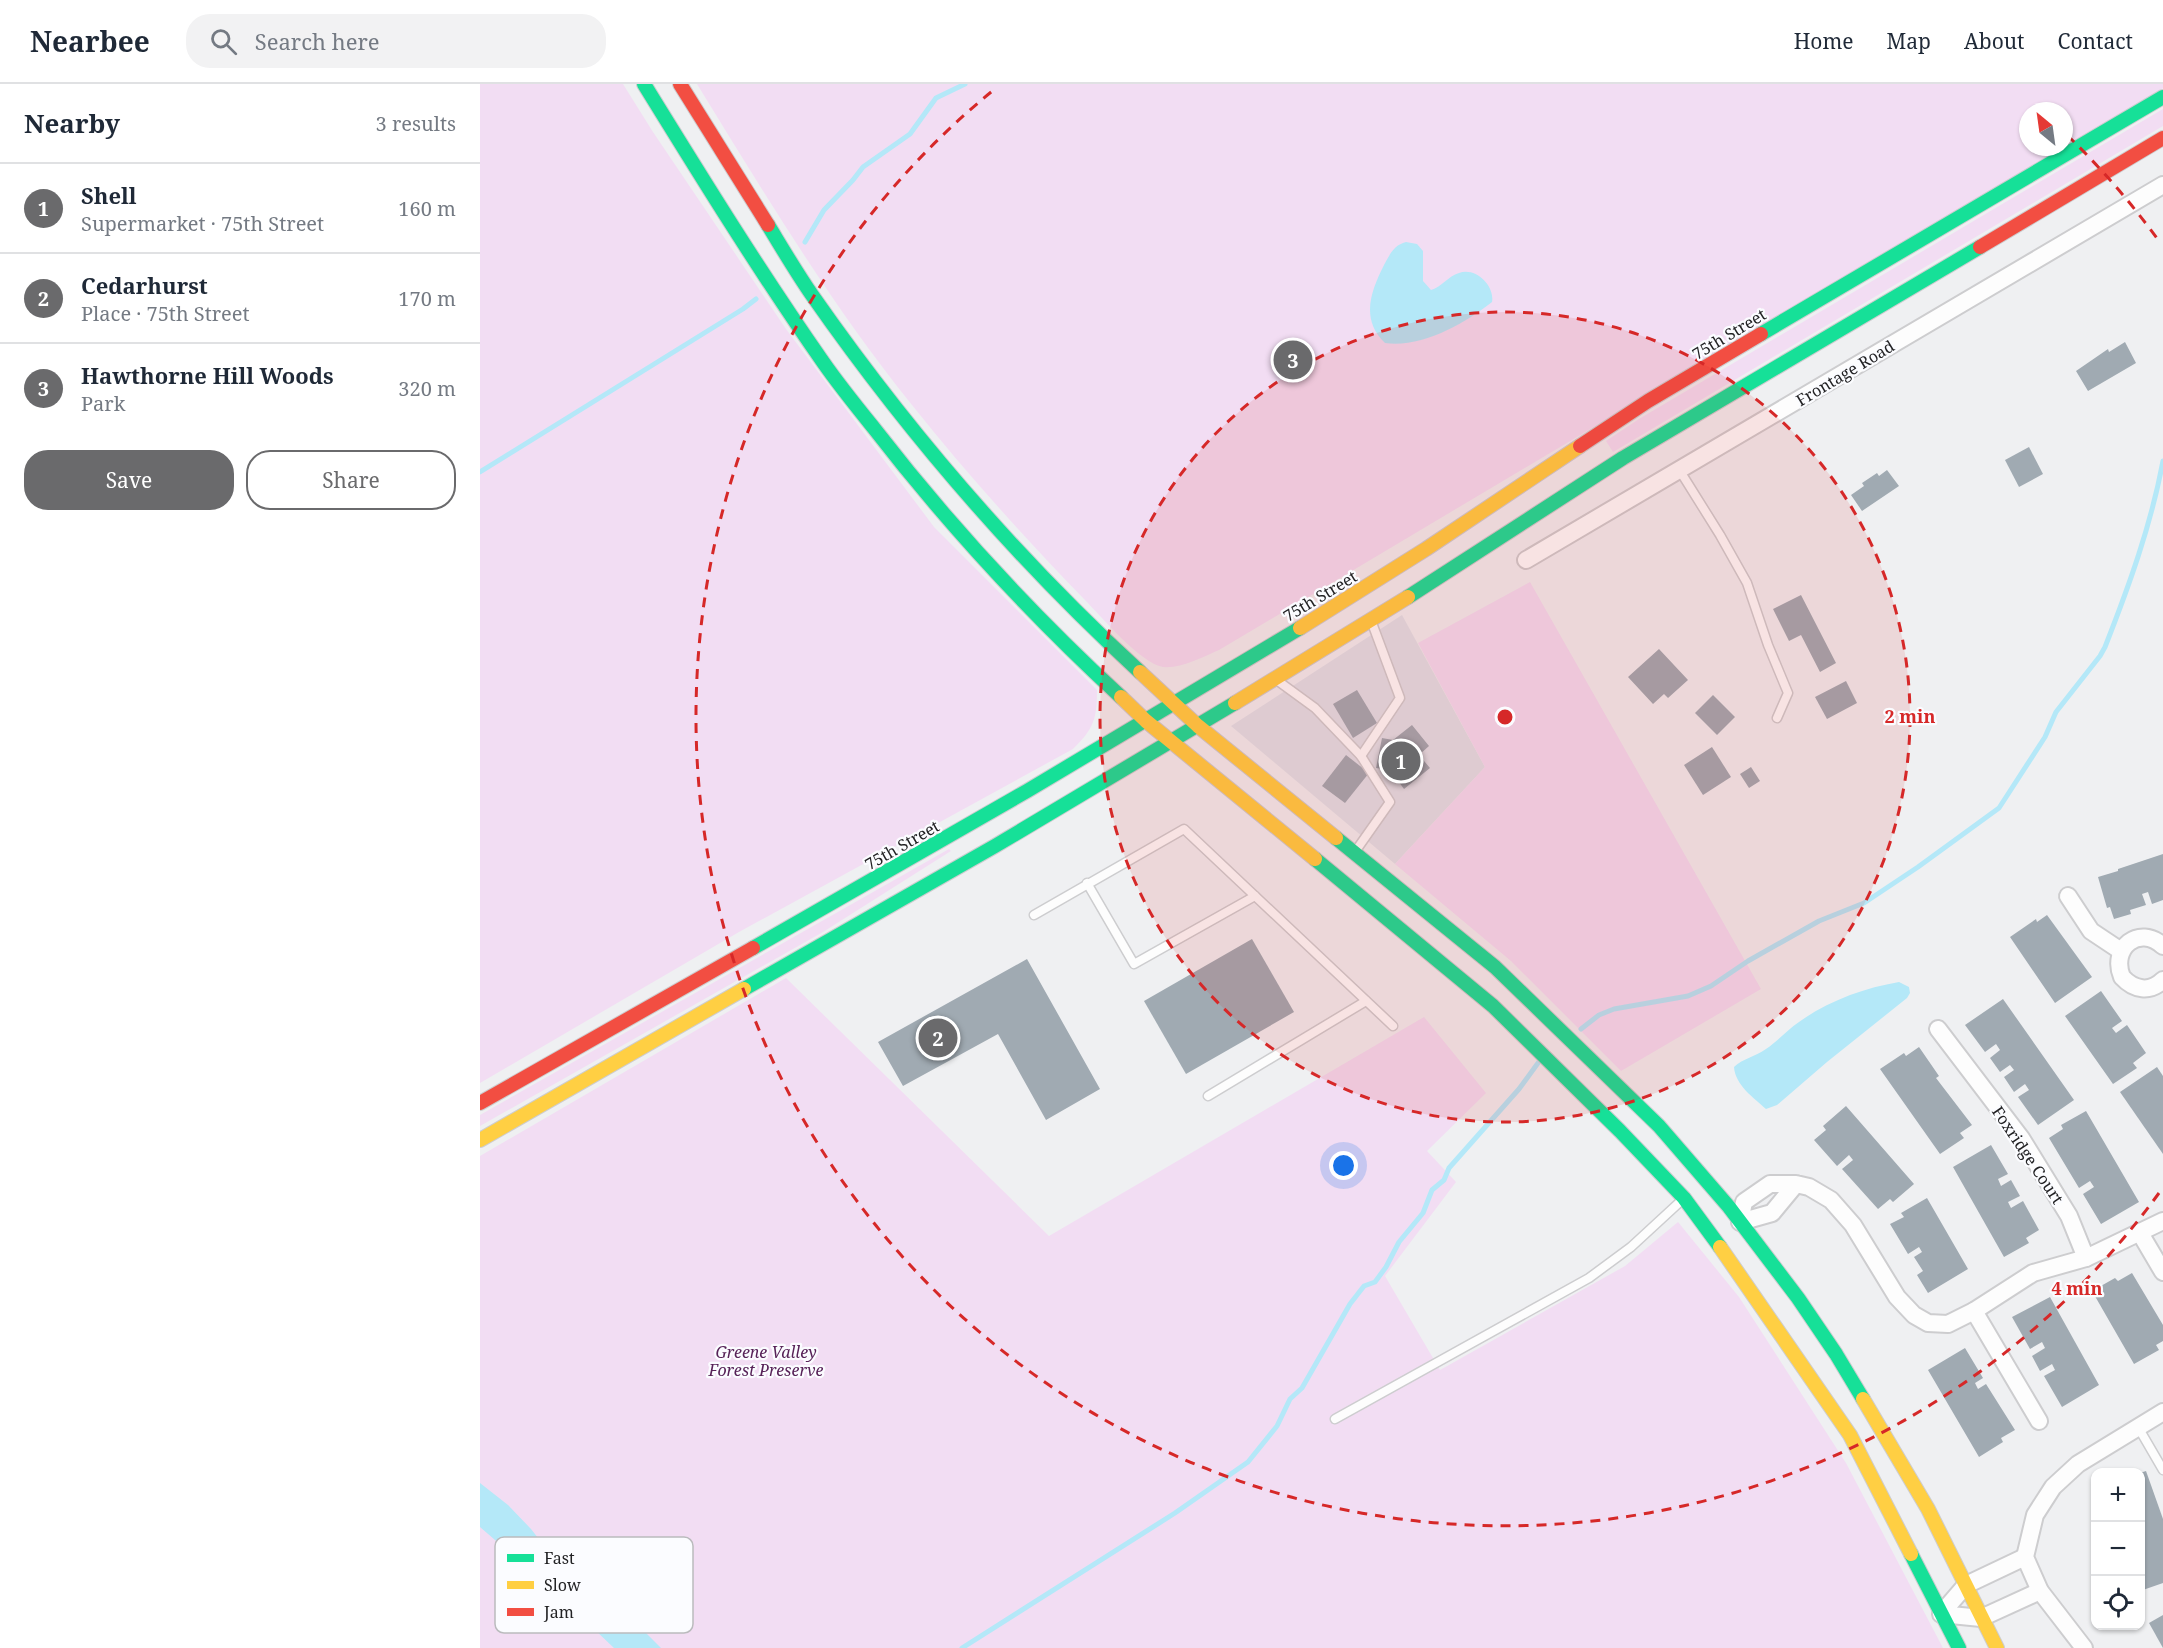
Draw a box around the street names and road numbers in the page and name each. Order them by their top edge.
street label: 75th Street [1688,303,1770,365]
street label: Frontage Road [1792,335,1898,411]
street label: 75th Street [1279,565,1361,627]
street label: 75th Street [861,815,944,875]
street label: Foxridge Court [1987,1102,2069,1208]

